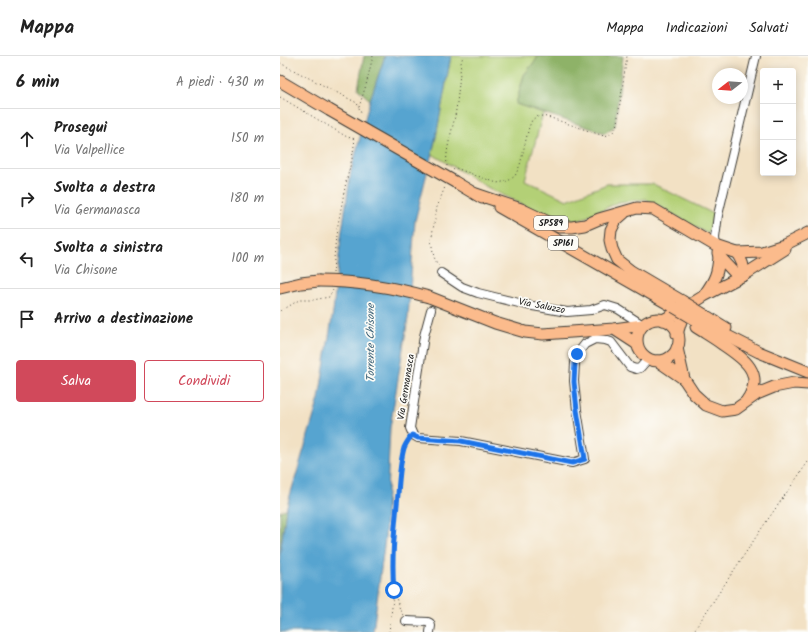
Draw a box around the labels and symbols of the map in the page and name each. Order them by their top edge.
north arrow [712,68,748,104]
road number: SP589 [534,216,568,230]
road number: SP161 [548,236,578,250]
street label: Via Saluzzo [517,294,567,318]
water label: Torrente Chisone [362,303,380,382]
route end [568,345,586,363]
street label: Via Germanasca [393,353,419,421]
route start [385,581,403,599]

